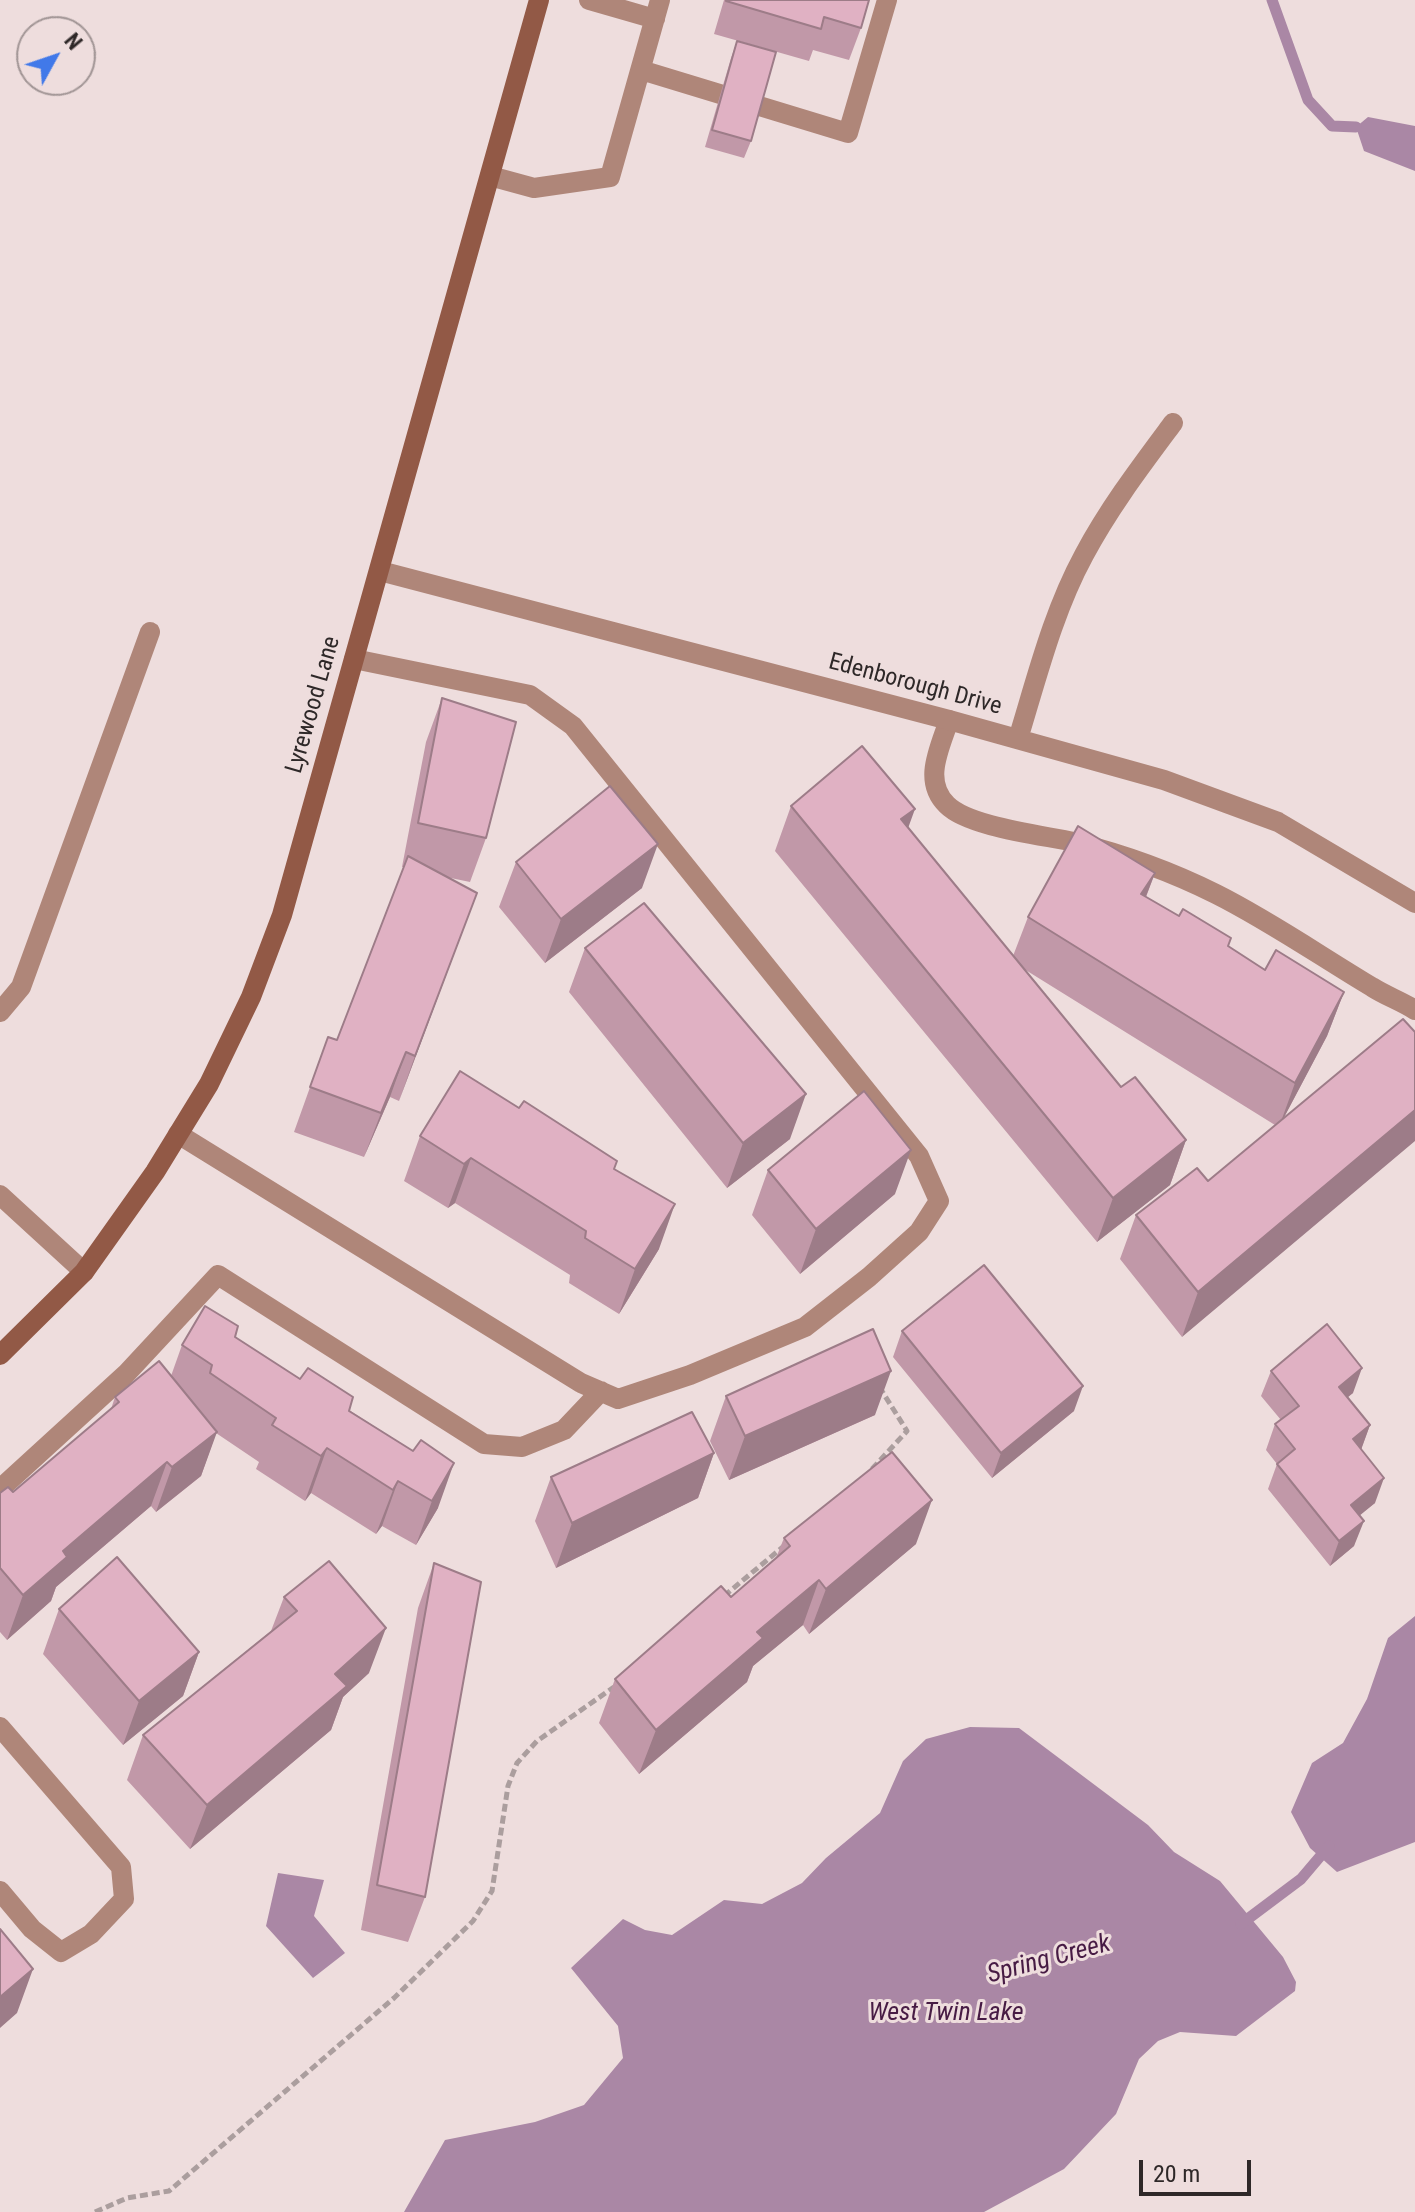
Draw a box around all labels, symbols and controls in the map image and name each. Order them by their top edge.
north arrow [16,16,96,96]
text: N [59,28,87,55]
street label: Lyrewood Lane [281,633,347,777]
street label: Edenborough Drive [825,648,1005,722]
water label: Spring Creek [984,1929,1114,1991]
water label: West Twin Lake [868,1997,1024,2029]
scale bar [1143,2144,1255,2194]
text: 20 m [1153,2160,1200,2188]

